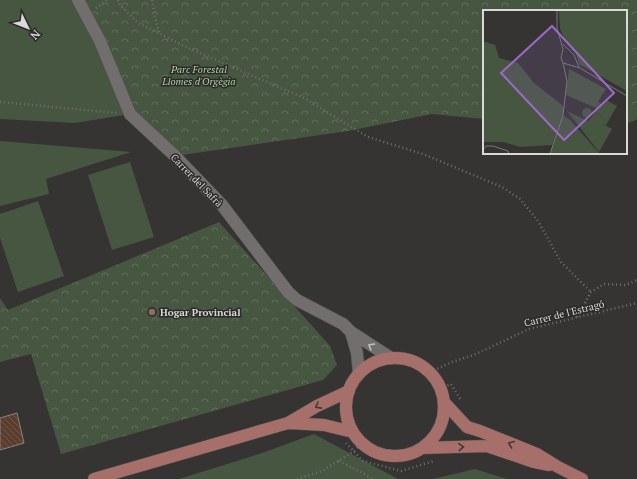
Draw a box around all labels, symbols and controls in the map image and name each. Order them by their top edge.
north arrow [8,8,48,48]
inset map [483,10,627,154]
text: N [27,27,43,43]
park label: Parc Forestal Llomes d'Orgègia [161,63,236,88]
street label: Carrer del Safrà [168,151,225,210]
street label: Carrer de l'Estragó [523,297,606,330]
place label: Hogar Provincial [160,306,241,319]
marker: Hogar Provincial [147,307,157,317]
one-way arrow [368,343,375,350]
one-way arrow [315,401,322,408]
one-way arrow [507,440,514,448]
one-way arrow [458,443,464,451]

